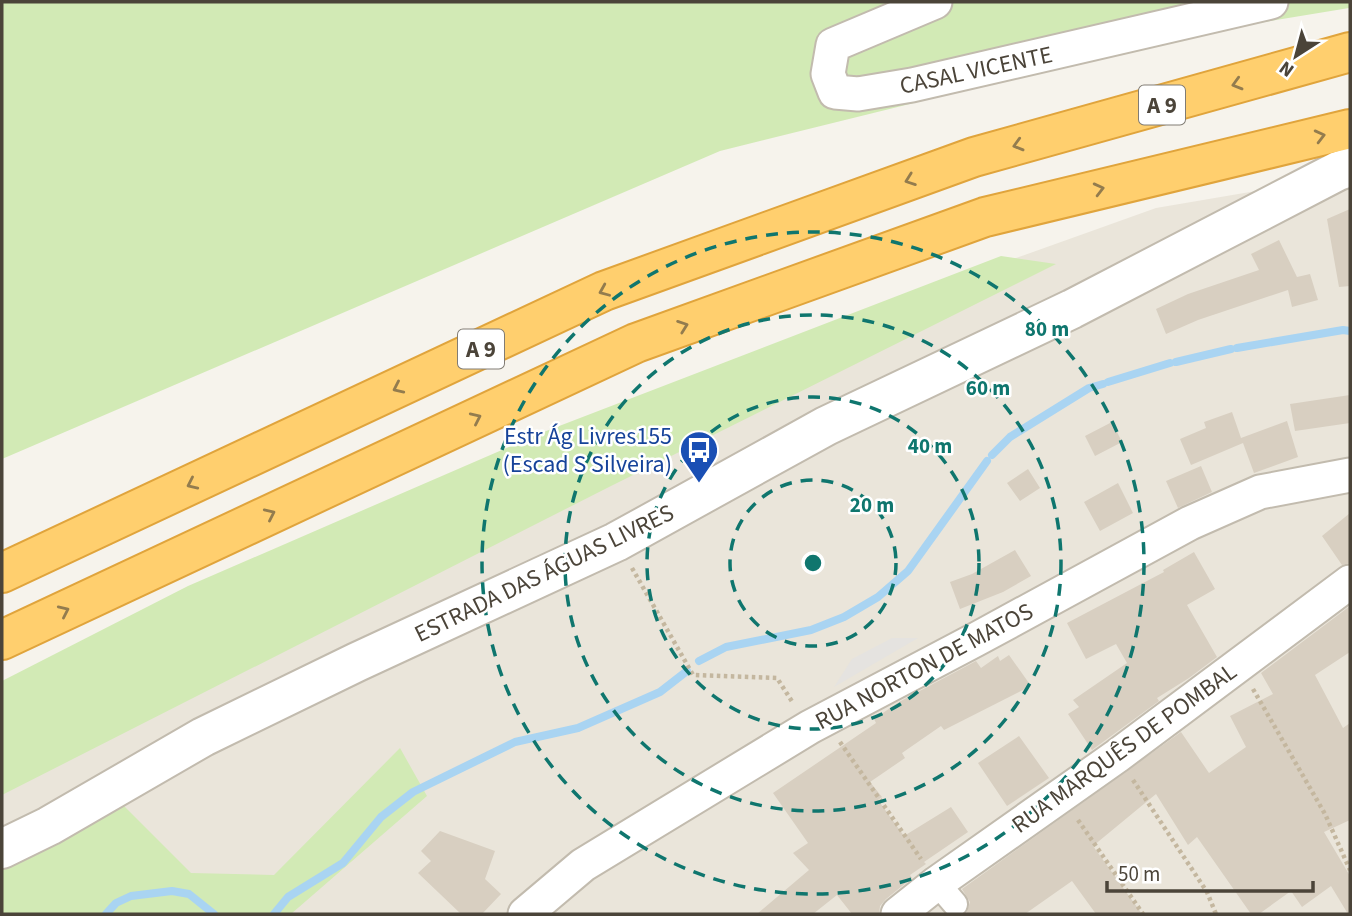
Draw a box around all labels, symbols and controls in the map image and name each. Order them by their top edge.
north arrow [1261,21,1331,91]
street label: CASAL VICENTE [897,37,1056,104]
text: N [1274,54,1300,83]
one-way arrow [1232,76,1244,90]
road number: A 9 [1139,86,1185,124]
one-way arrow [1314,130,1326,144]
one-way arrow [1012,137,1024,151]
one-way arrow [905,172,917,186]
one-way arrow [1093,183,1105,198]
one-way arrow [599,283,611,297]
text: 80 m [1025,314,1069,344]
one-way arrow [677,320,689,334]
road number: A 9 [458,330,504,368]
text: 60 m [966,373,1010,403]
one-way arrow [393,379,405,393]
one-way arrow [469,412,481,426]
place label: Estr Ág Livres155 (Escad S Silveira) [503,419,672,482]
bus stop icon: Estr Ág Livres155 (Escad S Silveira) [678,429,720,484]
text: 40 m [908,431,952,461]
one-way arrow [187,476,199,490]
text: 20 m [850,490,894,520]
street label: ESTRADA DAS ÁGUAS LIVRES [409,495,680,652]
one-way arrow [263,509,275,523]
centre of rings [801,551,825,575]
street label: RUA NORTON DE MATOS [809,594,1039,739]
one-way arrow [56,605,69,619]
street label: RUA MARQUÊS DE POMBAL [1005,655,1244,842]
scale bar [1107,850,1314,894]
text: 50 m [1118,859,1160,889]

